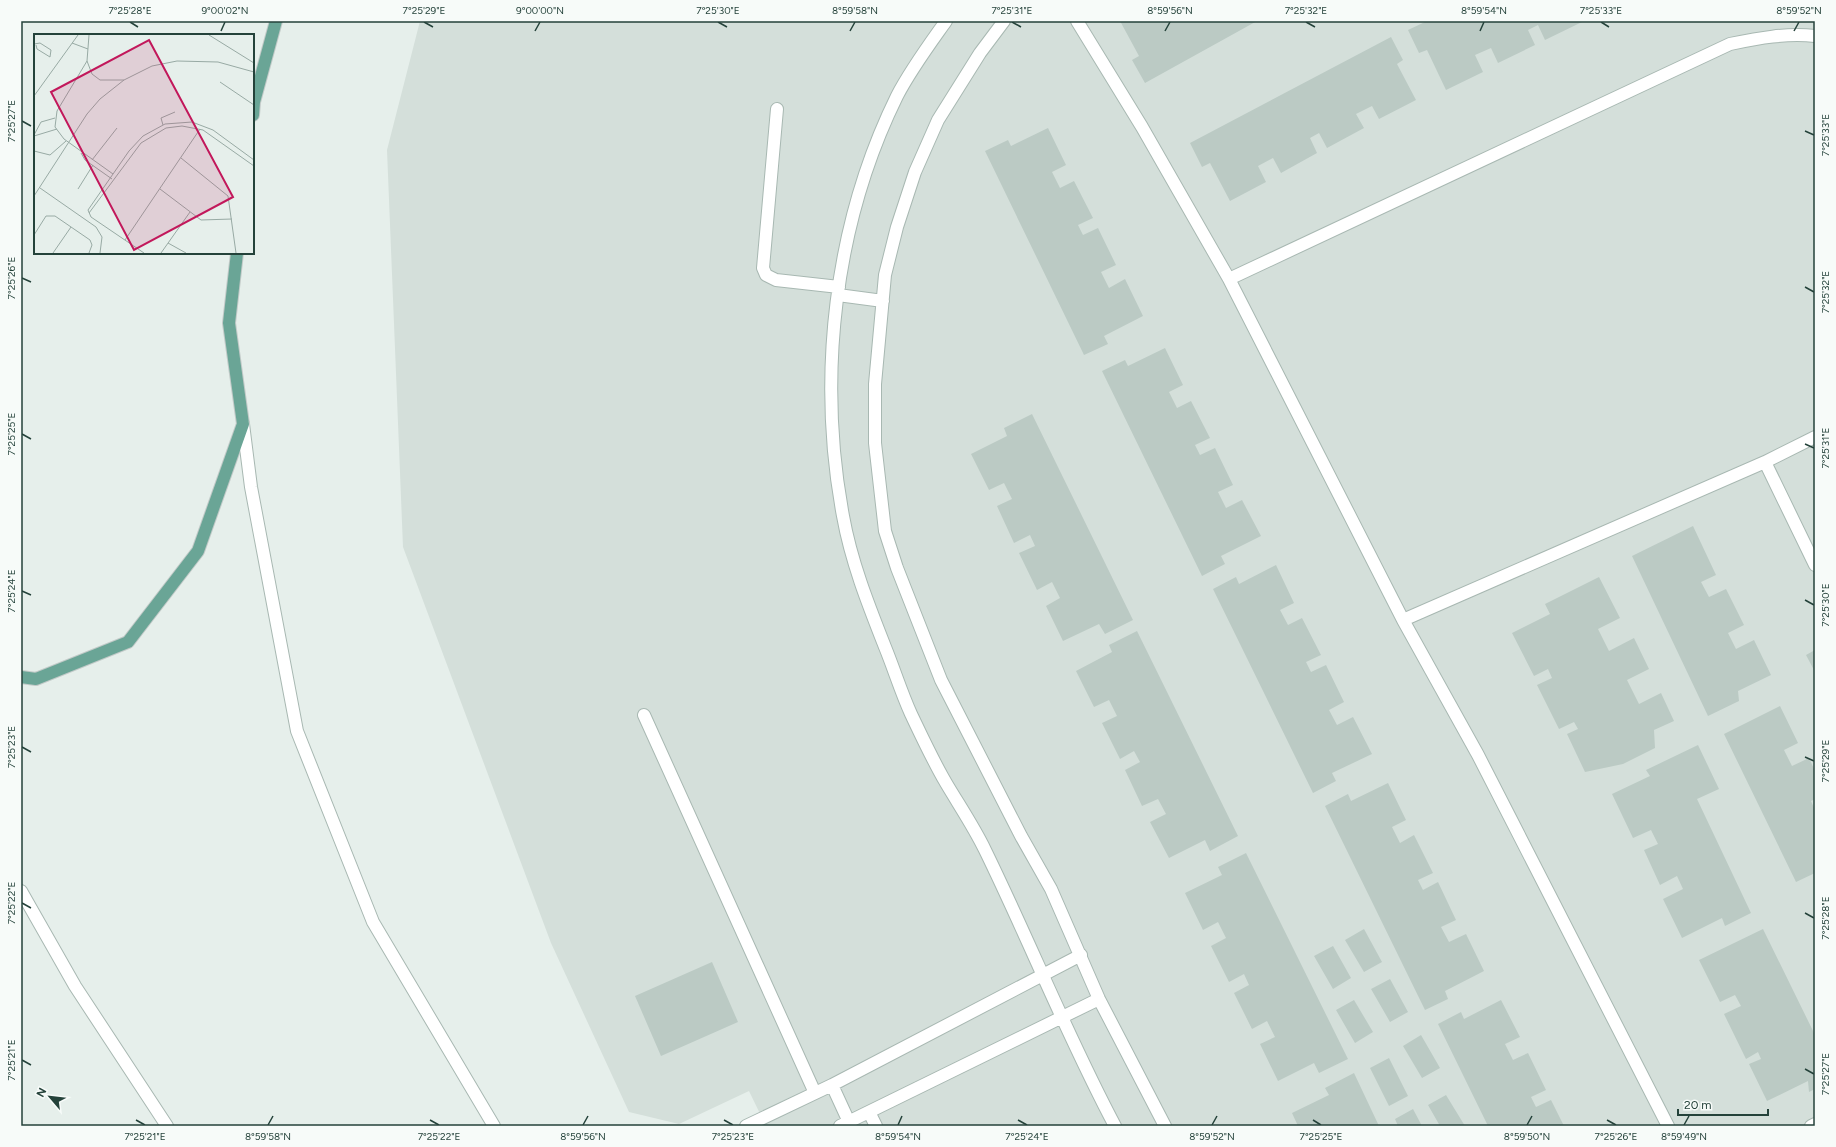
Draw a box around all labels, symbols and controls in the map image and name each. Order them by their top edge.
text: 7°25'28"E [108,4,152,17]
text: 9°00'02"N [201,4,249,17]
text: 7°25'29"E [403,4,445,17]
text: 9°00'00"N [516,4,564,17]
text: 7°25'30"E [696,4,740,17]
text: 8°59'58"N [832,4,878,17]
text: 7°25'31"E [991,4,1033,17]
text: 8°59'56"N [1147,4,1193,17]
text: 7°25'32"E [1285,4,1327,17]
text: 8°59'54"N [1461,4,1507,17]
text: 7°25'33"E [1580,4,1622,17]
text: 8°59'52"N [1776,4,1822,17]
inset map [34,34,254,254]
text: 7°25'27"E [5,100,18,142]
text: 7°25'33"E [1819,114,1832,156]
text: 7°25'26"E [5,257,18,299]
text: 7°25'32"E [1819,271,1832,313]
text: 7°25'25"E [5,412,18,455]
text: 7°25'31"E [1819,427,1832,469]
text: 7°25'24"E [5,569,18,613]
text: 7°25'30"E [1819,583,1832,627]
text: 7°25'23"E [5,726,18,768]
text: 7°25'29"E [1819,740,1832,782]
text: 7°25'22"E [5,882,18,924]
text: 7°25'28"E [1819,896,1832,940]
text: 7°25'21"E [5,1039,18,1081]
text: 7°25'27"E [1819,1053,1832,1095]
north arrow [30,1077,70,1117]
text: N [34,1086,49,1099]
scale bar [1678,1091,1768,1117]
text: 20 m [1684,1098,1712,1112]
text: 7°25'21"E [124,1130,166,1143]
text: 8°59'58"N [245,1130,291,1143]
text: 7°25'22"E [418,1130,460,1143]
text: 8°59'56"N [560,1130,606,1143]
text: 7°25'23"E [712,1130,754,1143]
text: 8°59'54"N [875,1130,921,1143]
text: 7°25'24"E [1005,1130,1049,1143]
text: 8°59'52"N [1189,1130,1235,1143]
text: 7°25'25"E [1300,1130,1343,1143]
text: 8°59'50"N [1504,1130,1550,1143]
text: 7°25'26"E [1595,1130,1637,1143]
text: 8°59'49"N [1661,1130,1707,1143]

